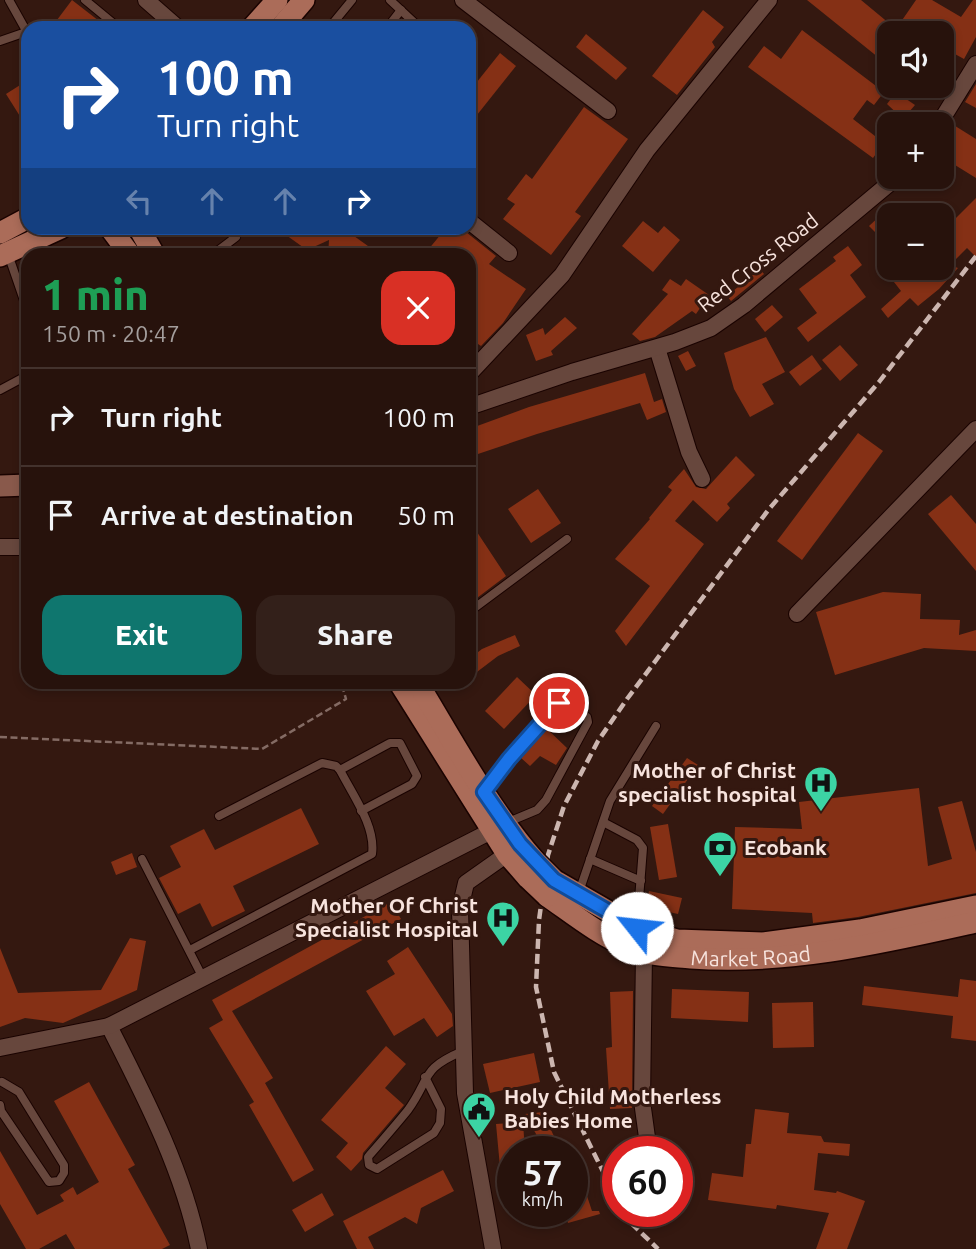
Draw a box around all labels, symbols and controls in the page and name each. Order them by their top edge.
map controls [877,21,954,280]
button: sound [877,21,954,98]
icon: right [42,49,133,140]
text: 100 m [157,49,294,104]
text: Turn right [157,107,299,143]
button: + [877,112,954,189]
icon: left [120,182,158,220]
icon: ahead [193,182,231,220]
icon: ahead [266,182,304,220]
icon: right [339,182,377,220]
button: − [877,203,954,280]
street label: Red Cross Road [692,208,822,317]
text: 1 min [42,271,149,318]
button: close [381,271,455,345]
text: 150 m · 20:47 [42,321,180,346]
icon: right [42,398,80,436]
text: Turn right [101,403,222,432]
text: 100 m [383,403,455,432]
icon: arrive [42,496,80,534]
text: Arrive at destination [101,501,354,530]
text: 50 m [397,501,455,530]
button: Exit [42,595,242,675]
button: Share [256,595,455,675]
pin [529,673,589,733]
icon: arrive [540,684,578,722]
place label: Mother of Christ specialist hospital [618,758,796,806]
hospital icon: Mother of Christ specialist hospital [802,764,840,813]
bank icon: Ecobank [701,829,739,878]
place label: Ecobank [744,835,827,859]
position arrow [600,891,674,965]
place label: Mother Of Christ Specialist Hospital [295,893,478,941]
hospital icon: Mother Of Christ Specialist Hospital [484,899,522,948]
street label: Market Road [690,941,812,970]
place label: Holy Child Motherless Babies Home [504,1084,721,1132]
public building icon: Holy Child Motherless Babies Home [460,1090,498,1139]
speed limit sign: 60 [602,1136,693,1227]
text: 57 [523,1152,562,1192]
text: km/h [522,1189,563,1209]

